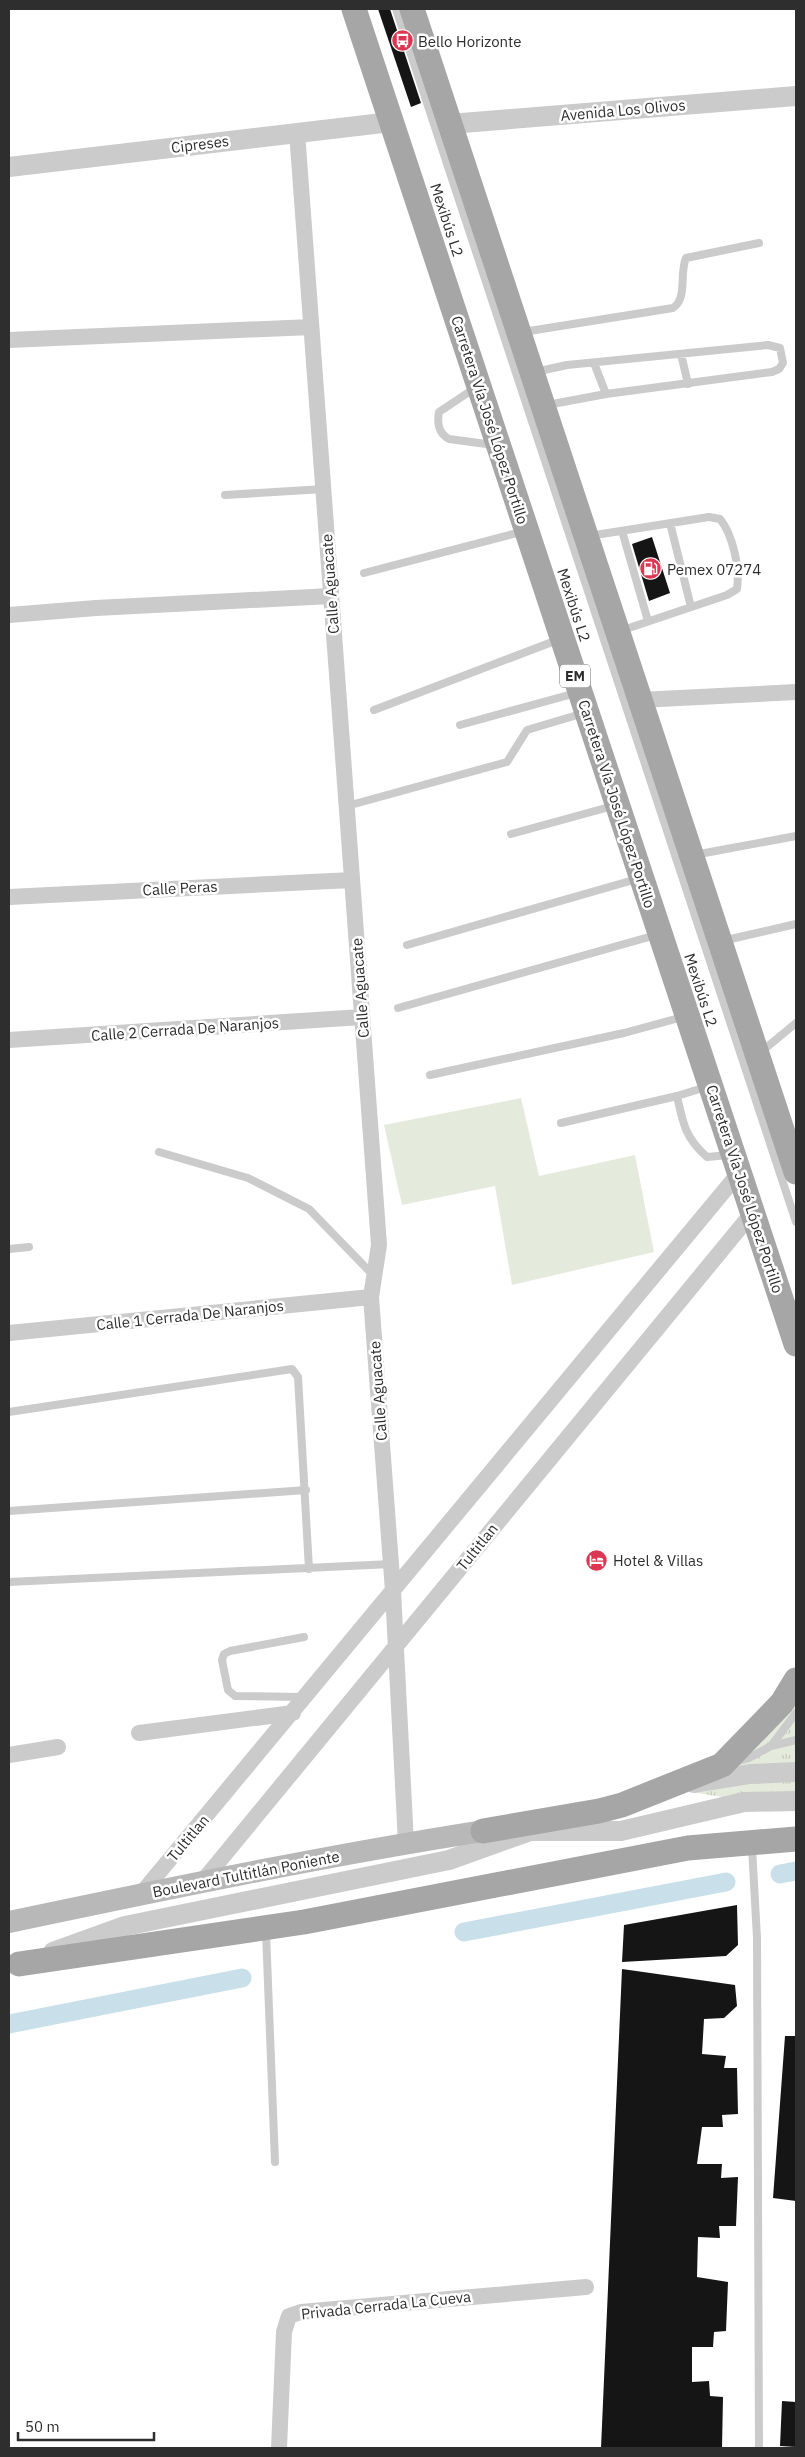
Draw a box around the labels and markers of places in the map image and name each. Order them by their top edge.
bus stop icon: Bello Horizonte [390,29,414,53]
place label: Bello Horizonte [418,32,522,51]
fuel station icon: Pemex 07274 [639,557,663,581]
place label: Pemex 07274 [667,560,761,579]
hotel icon: Hotel & Villas [585,1548,609,1572]
place label: Hotel & Villas [613,1551,703,1570]

